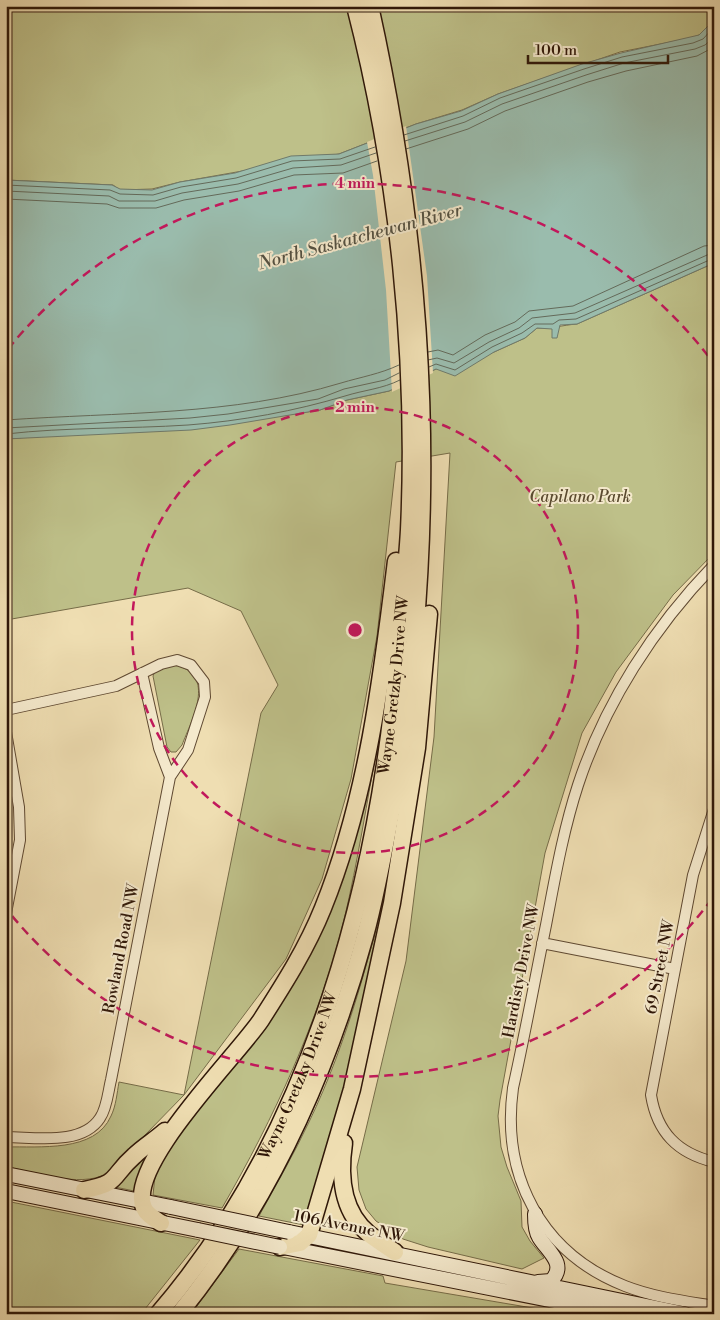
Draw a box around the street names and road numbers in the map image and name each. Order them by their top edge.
street label: Wayne Gretzky Drive NW [373,594,413,777]
street label: Rowland Road NW [99,882,144,1016]
street label: Hardisty Drive NW [498,902,544,1040]
street label: 69 Street NW [641,918,679,1016]
street label: Wayne Gretzky Drive NW [253,989,342,1164]
street label: 106 Avenue NW [292,1205,407,1247]

